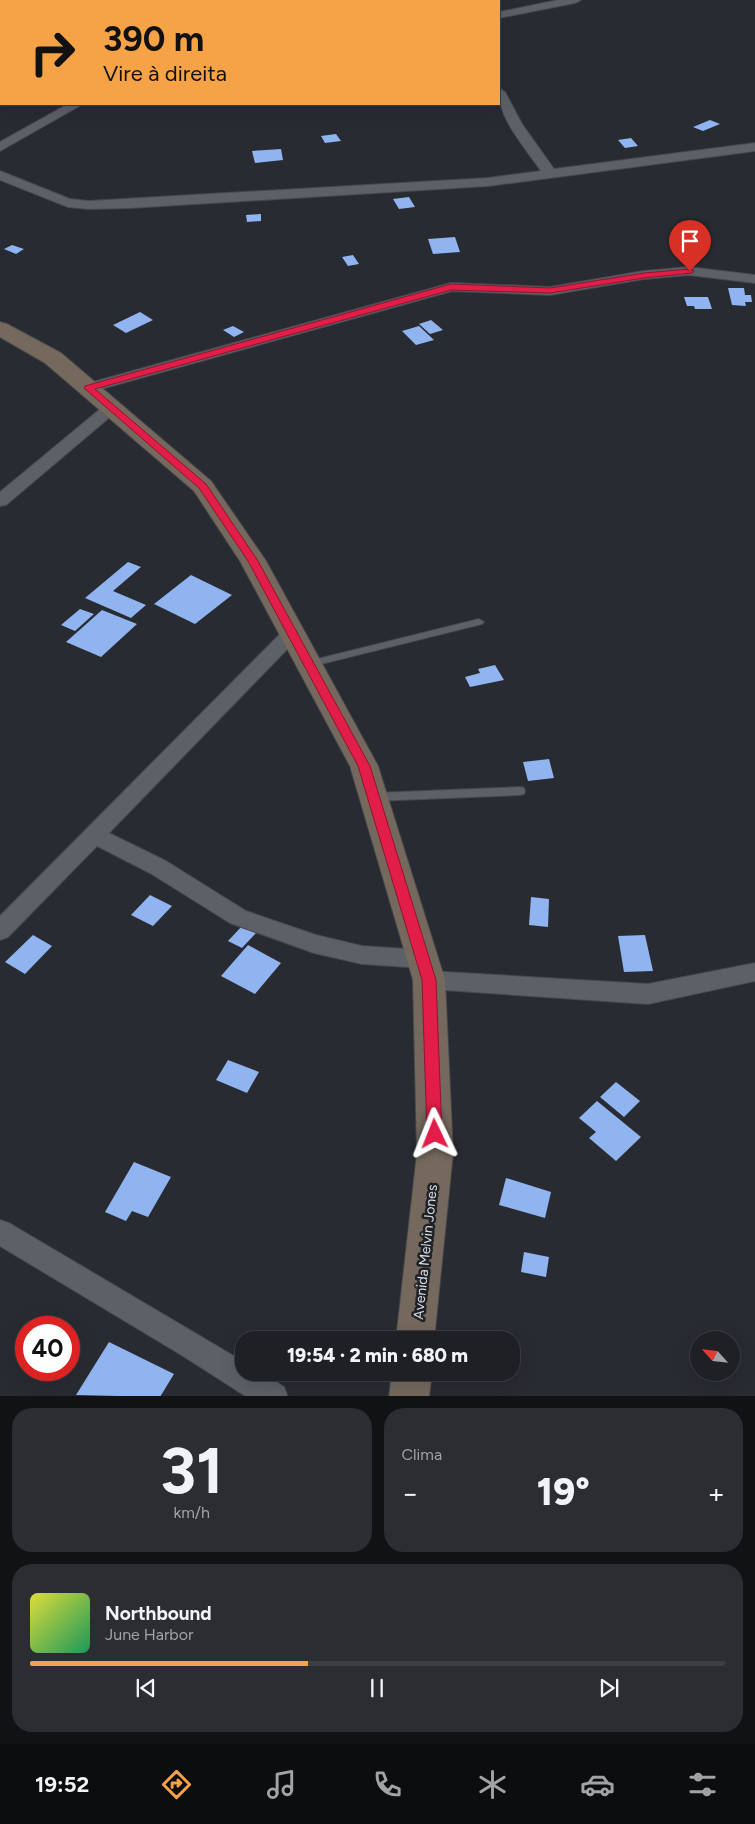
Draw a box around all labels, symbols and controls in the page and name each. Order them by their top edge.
text: 390 m [103,18,204,60]
icon: right [20,20,85,85]
text: Vire à direita [103,60,227,87]
pin [669,220,711,271]
icon: arrive [676,227,704,255]
position arrow [408,1107,460,1159]
street label: Avenida Melvin Jones [410,1184,441,1320]
speed limit sign: 40 [15,1316,80,1381]
north arrow [690,1331,740,1381]
map controls [690,1331,740,1381]
text: 19:54 · 2 min · 680 m [287,1344,468,1367]
text: 31 [160,1431,224,1509]
text: Clima [402,1445,442,1464]
text: 19° [537,1469,590,1515]
text: − [402,1476,419,1510]
text: + [708,1476,725,1510]
text: km/h [173,1503,210,1522]
text: Northbound [105,1602,212,1625]
text: June Harbor [105,1625,193,1644]
icon: previous [132,1674,160,1702]
icon: pause [363,1674,391,1702]
icon: next [595,1674,623,1702]
icon: directions [159,1767,194,1802]
icon: music [264,1767,299,1802]
icon: phone [370,1767,405,1802]
icon: climate [475,1767,510,1802]
icon: car [580,1767,615,1802]
icon: filters [685,1767,720,1802]
text: 19:52 [35,1771,89,1798]

